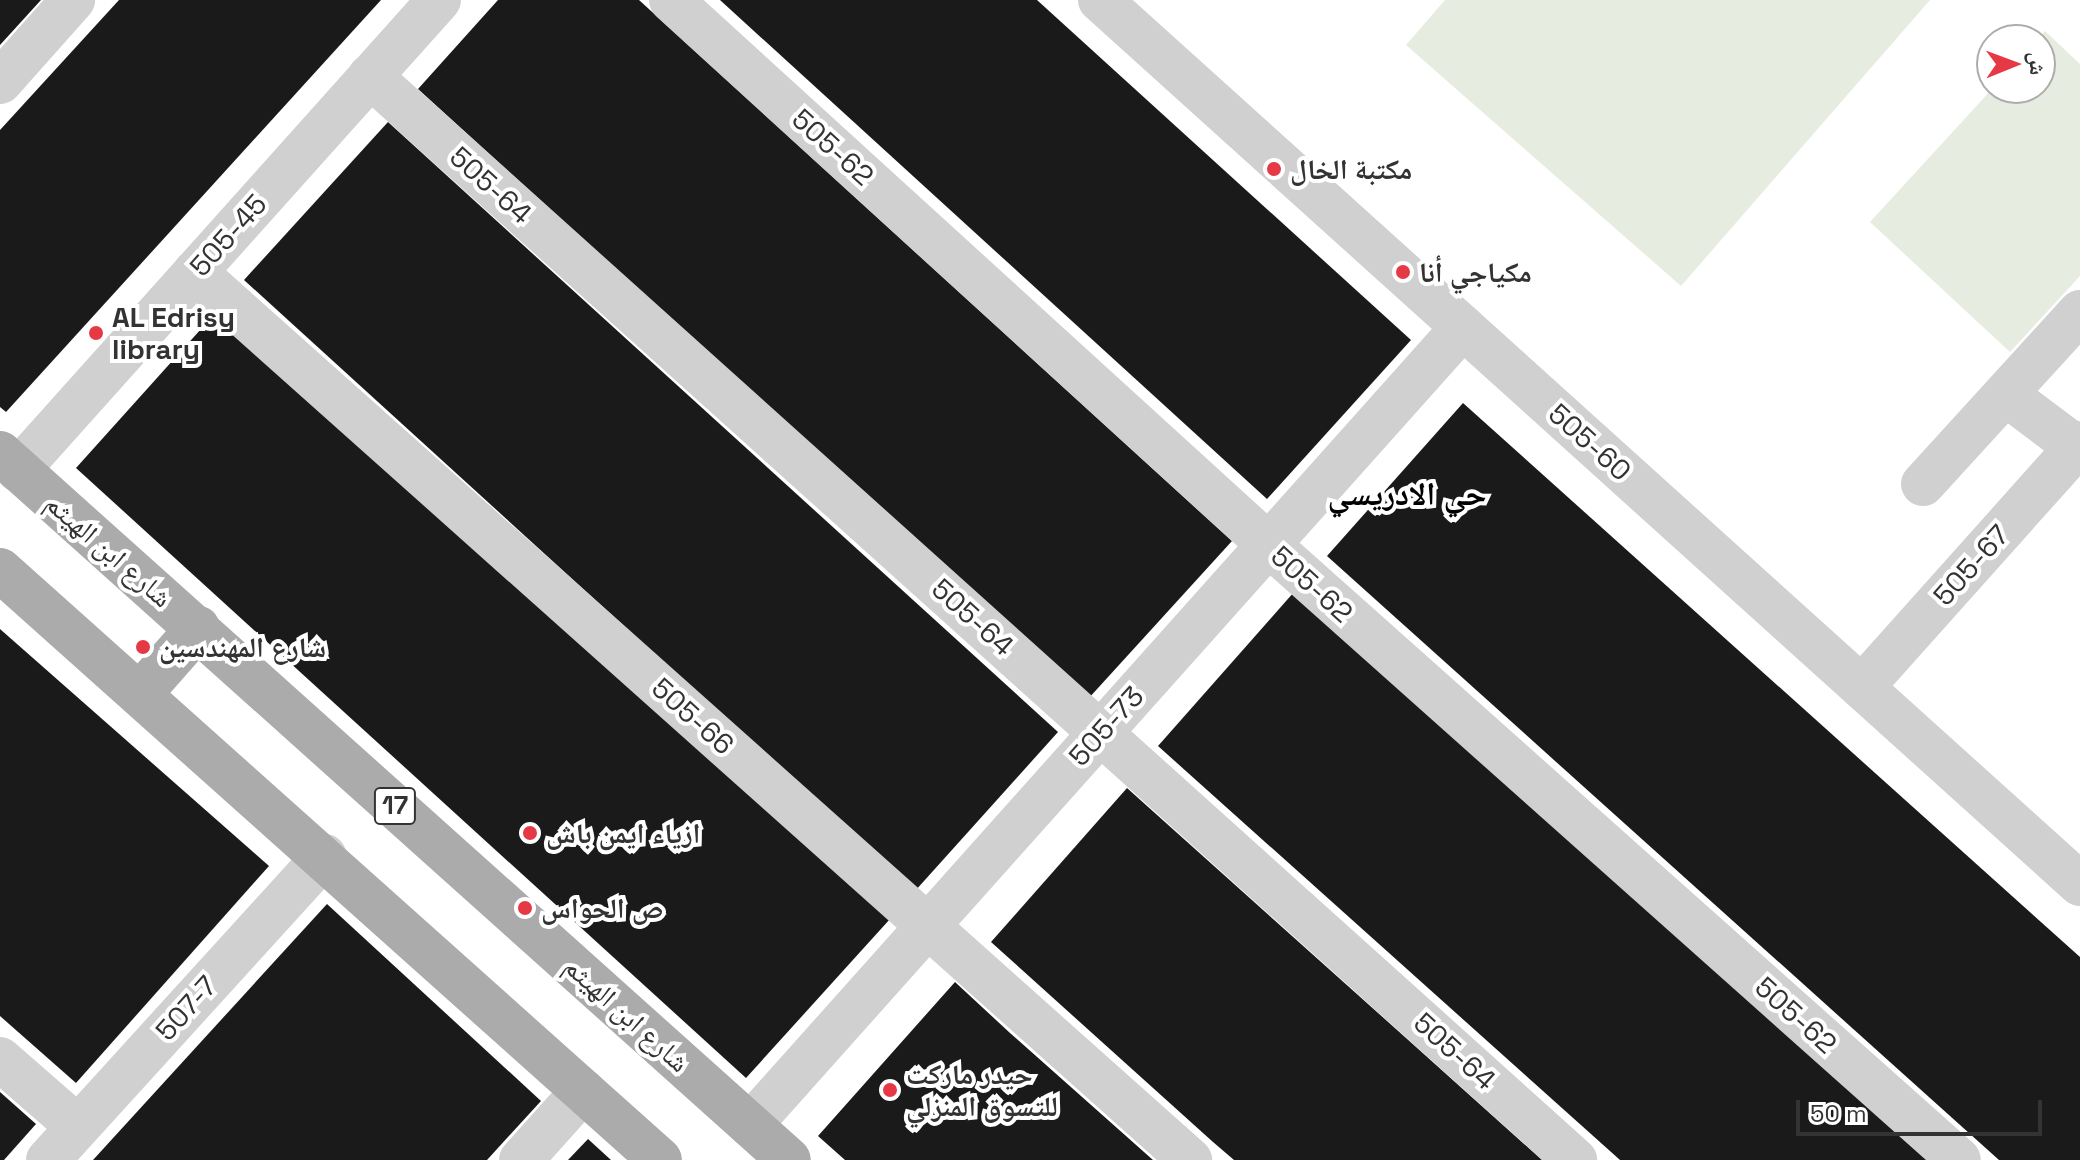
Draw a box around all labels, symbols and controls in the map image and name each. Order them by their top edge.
north arrow [1976,24,2056,104]
text: ش [2024,52,2052,76]
street label: 505-62 [785,102,881,192]
street label: 505-64 [443,139,539,231]
place label: مكتبة الخال [1290,152,1412,186]
marker: مكتبة الخال [1265,160,1283,178]
street label: 505-45 [183,187,273,283]
place label: مكياجي أنا [1419,255,1532,289]
marker: مكياجي أنا [1394,263,1412,281]
place label: AL Edrisy library [112,300,236,366]
marker: AL Edrisy library [87,324,105,342]
street label: 505-60 [1542,396,1638,488]
district label: حي الادريسي [1328,475,1486,513]
street label: شارع ابن الهيثم [39,486,179,614]
street label: 505-67 [1926,518,2016,612]
street label: 505-62 [1264,539,1360,629]
street label: 505-64 [925,571,1021,663]
place label: شارع المهندسين [159,630,326,664]
marker: شارع المهندسين [134,638,152,656]
street label: 505-66 [645,671,741,761]
street label: 505-73 [1062,679,1150,773]
road number: 17 [373,784,417,828]
place label: ازياء ايمن باش [546,816,700,850]
marker: ازياء ايمن باش [521,824,539,842]
place label: ص الحواس [541,891,664,925]
marker: ص الحواس [516,899,534,917]
street label: شارع ابن الهيثم [558,949,696,1079]
street label: 507-7 [148,969,224,1047]
street label: 505-62 [1748,970,1844,1060]
street label: 505-64 [1407,1005,1503,1097]
place label: حيدر ماركت للتسوق المنزلي [906,1057,1058,1123]
marker: حيدر ماركت للتسوق المنزلي [881,1081,899,1099]
scale bar [1800,1084,2046,1134]
text: 50 m [1810,1098,1867,1129]

